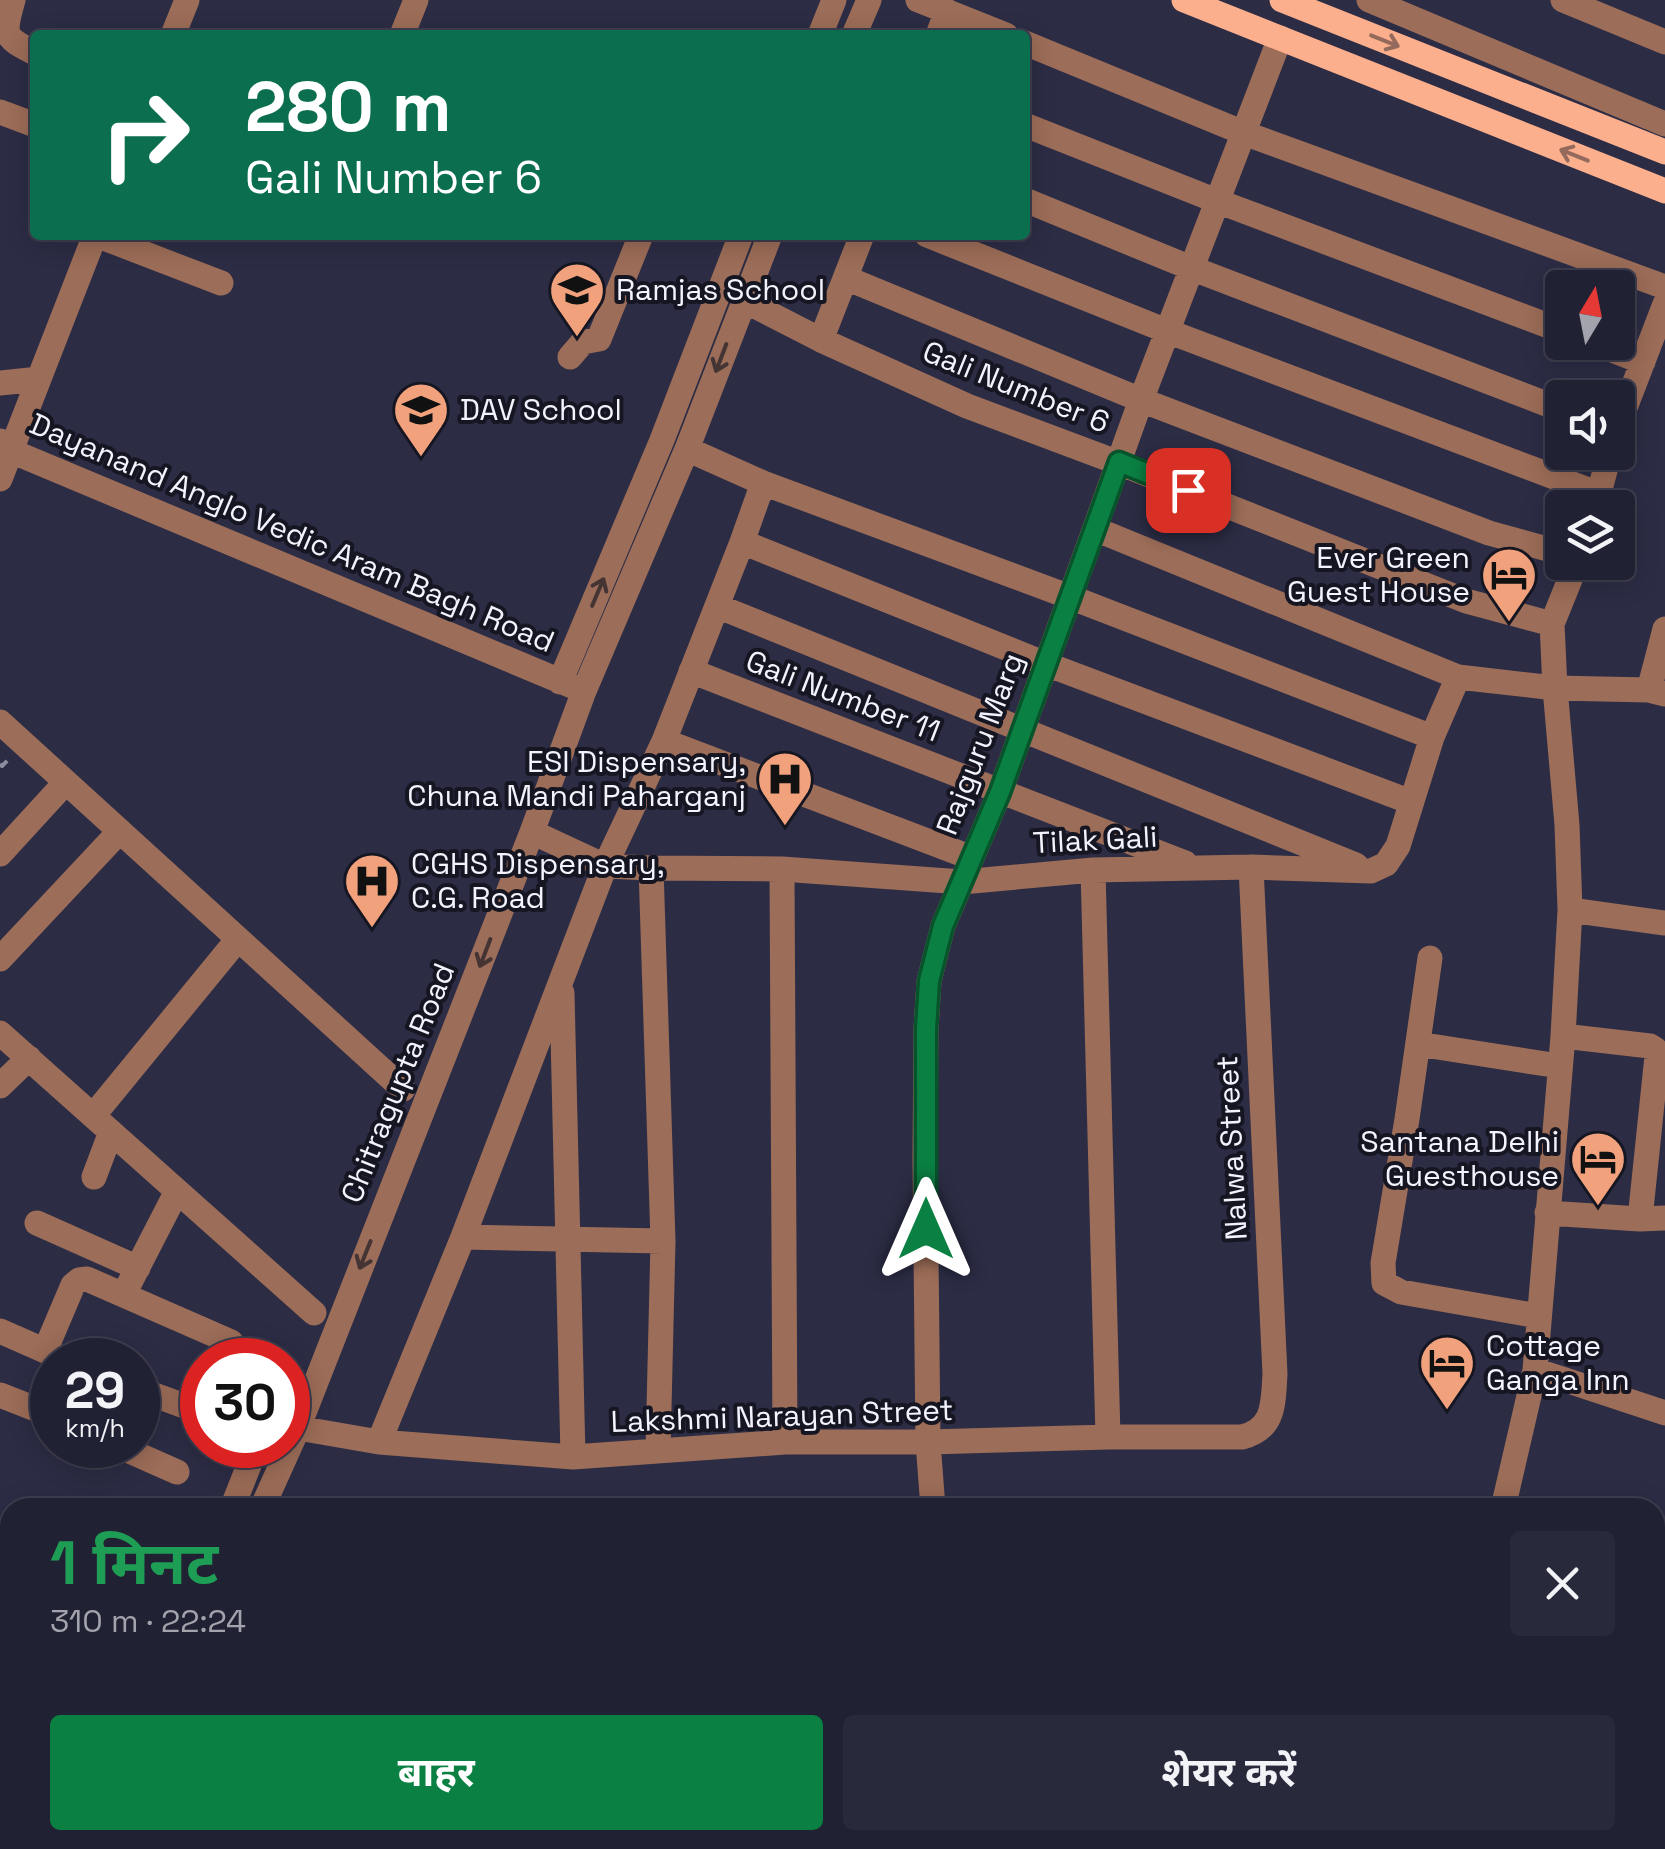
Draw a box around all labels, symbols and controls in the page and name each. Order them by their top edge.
one-way arrow [1369,33,1400,51]
text: 280 m [245,62,452,151]
icon: right [80,70,210,200]
one-way arrow [1560,145,1590,163]
text: Gali Number 6 [245,149,542,206]
school or university icon: Ramjas School [547,260,607,339]
place label: Ramjas School [616,270,825,309]
north arrow [1545,270,1635,360]
map controls [1545,270,1635,580]
street label: Gali Number 6 [917,331,1115,442]
one-way arrow [711,342,729,373]
school or university icon: DAV School [391,380,451,459]
button: sound [1545,380,1635,470]
place label: DAV School [460,390,622,429]
street label: Dayanand Anglo Vedic Aram Bagh Road [24,404,560,661]
pin [1146,448,1231,533]
icon: arrive [1161,463,1216,518]
button: layers [1545,490,1635,580]
place label: Ever Green Guest House [1287,538,1470,611]
hotel icon: Ever Green Guest House [1479,545,1539,624]
one-way arrow [590,577,608,608]
street label: Gali Number 11 [741,641,946,750]
street label: Rajguru Marg [927,647,1032,840]
place label: ESI Dispensary, Chuna Mandi Paharganj [407,742,746,815]
hospital icon: ESI Dispensary, Chuna Mandi Paharganj [755,749,815,828]
street label: Tilak Gali [1032,817,1158,862]
place label: CGHS Dispensary, C.G. Road [411,844,665,917]
hospital icon: CGHS Dispensary, C.G. Road [342,851,402,930]
one-way arrow [474,937,492,967]
street label: Chitragupta Road [332,957,463,1208]
street label: Nalwa Street [1207,1055,1256,1241]
place label: Santana Delhi Guesthouse [1360,1122,1559,1195]
hotel icon: Santana Delhi Guesthouse [1568,1129,1628,1208]
position arrow [874,1177,978,1281]
one-way arrow [355,1239,373,1270]
place label: Cottage Ganga Inn [1486,1326,1630,1399]
hotel icon: Cottage Ganga Inn [1417,1333,1477,1412]
speed limit sign: 30 [180,1338,310,1468]
text: 29 [65,1359,125,1423]
street label: Lakshmi Narayan Street [610,1390,954,1441]
text: km/h [65,1412,125,1444]
text: 1 मिनट [50,1525,218,1602]
button: close [1510,1531,1615,1636]
text: 310 m · 22:24 [50,1601,246,1641]
button: बाहर [50,1715,823,1830]
button: शेयर करें [843,1715,1615,1830]

